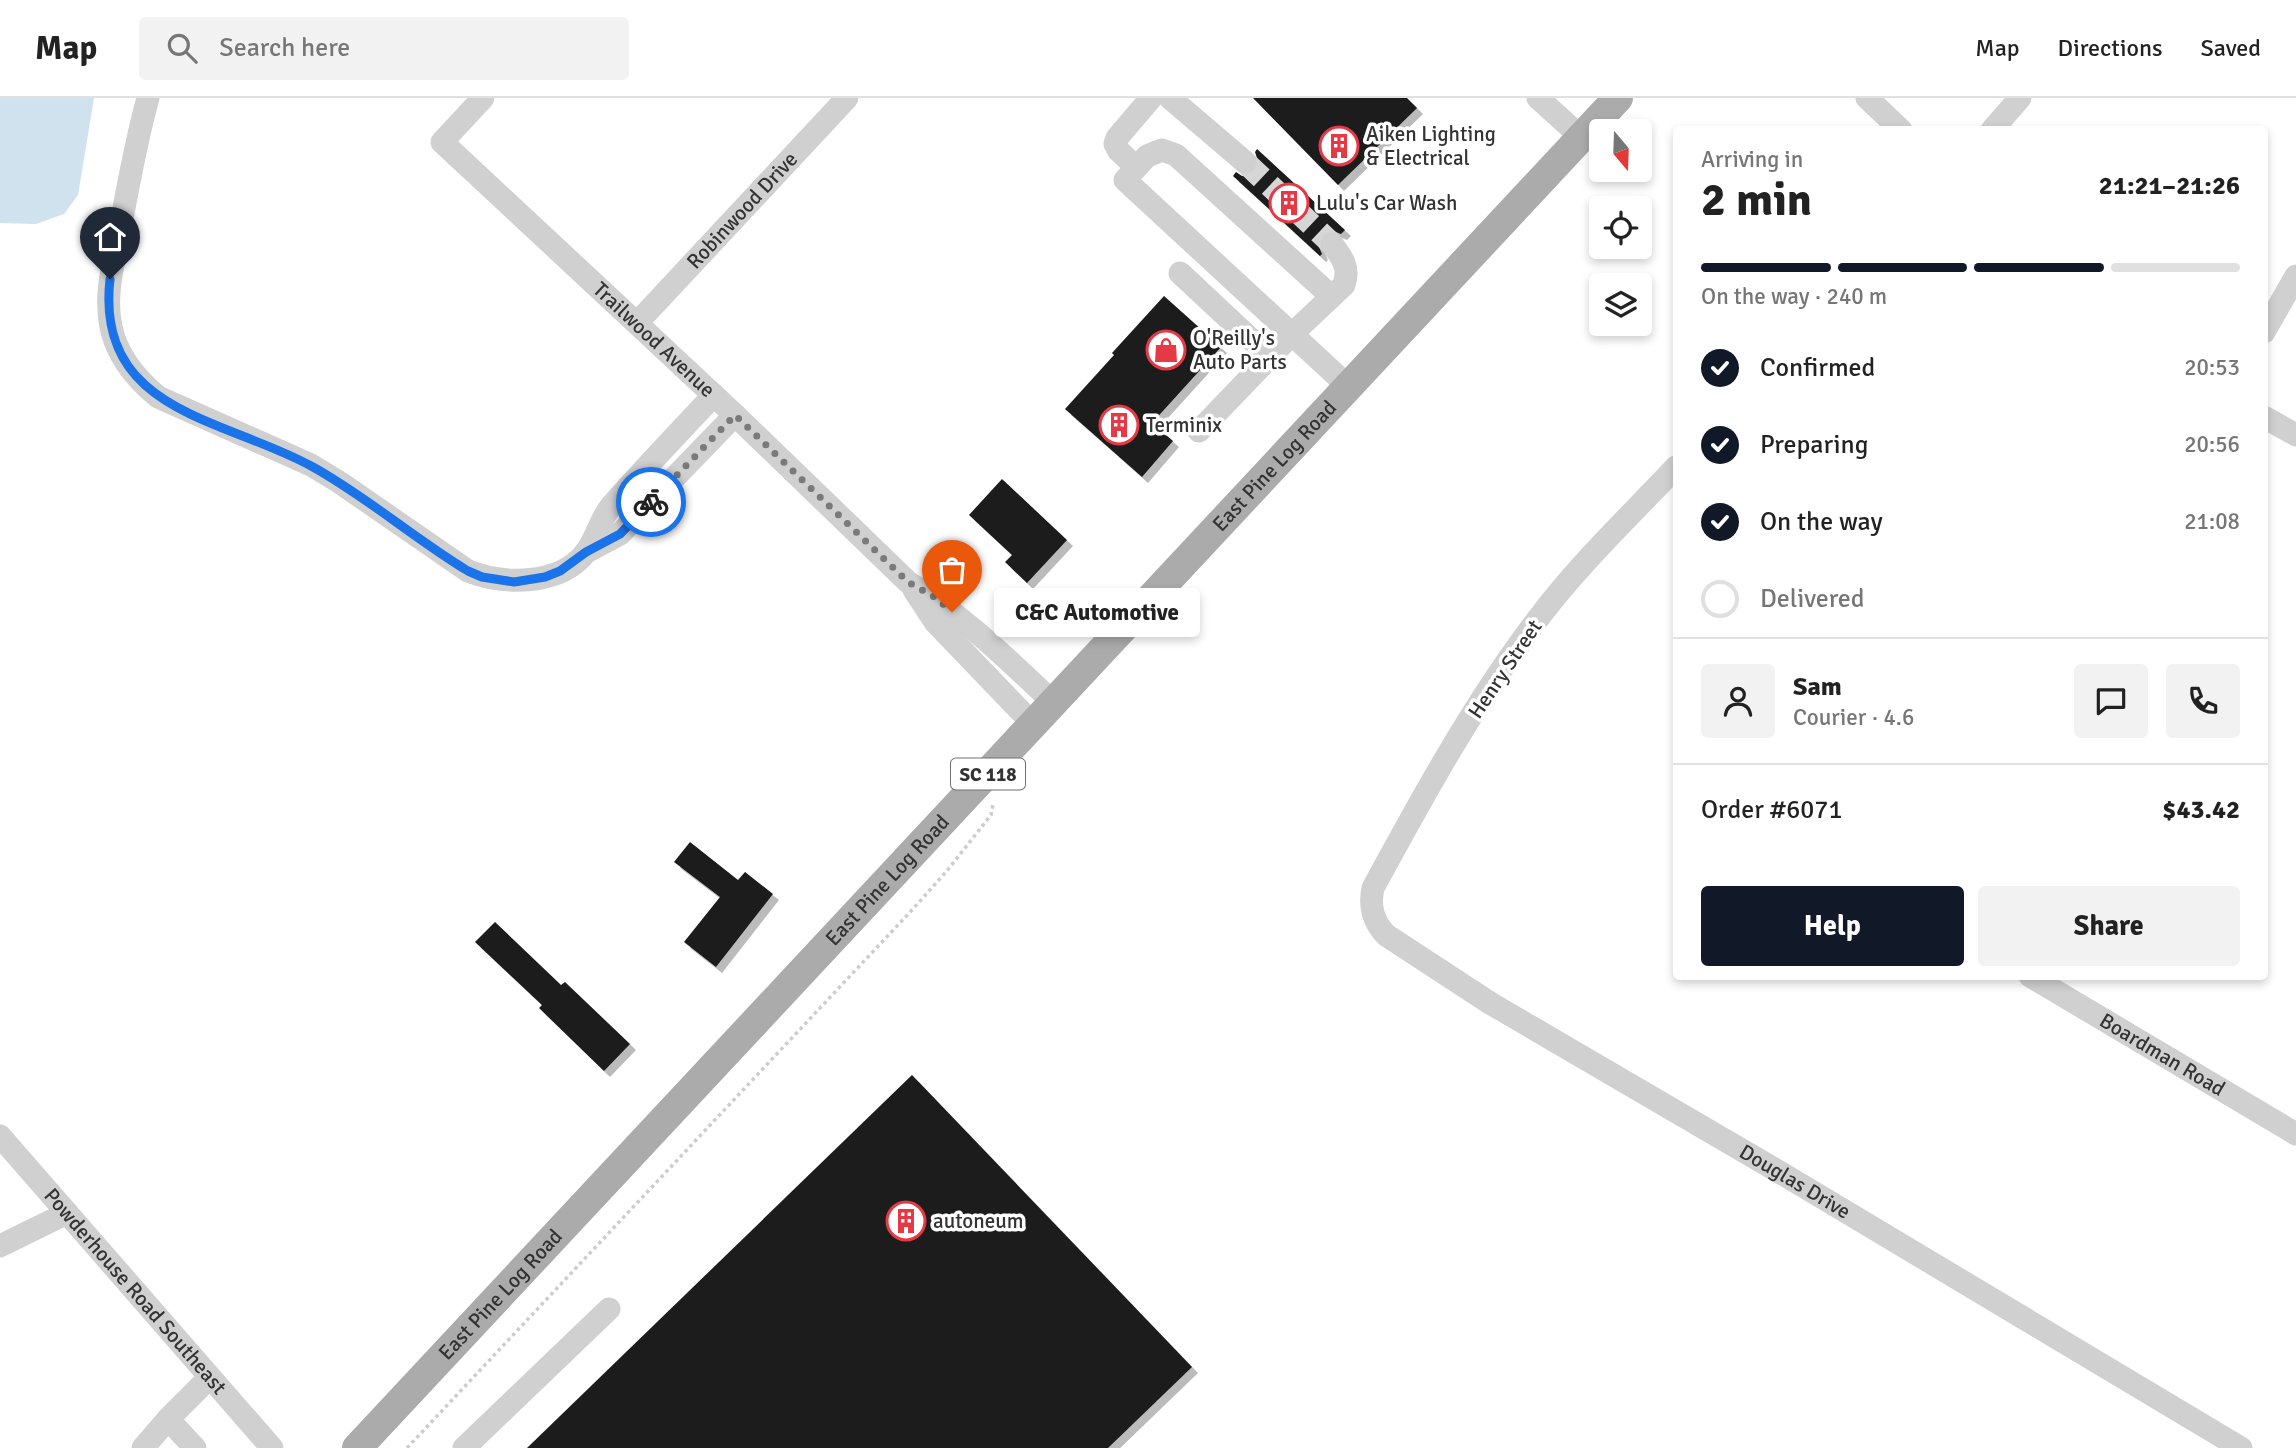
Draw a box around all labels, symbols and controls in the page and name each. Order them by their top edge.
search box [139,17,629,80]
text: Map [35,28,97,69]
icon: search [163,29,201,67]
text: Search here [219,32,350,64]
text: Map [1975,33,2020,63]
text: Directions [2058,33,2163,63]
text: Saved [2201,33,2261,63]
north arrow [1589,119,1652,182]
map controls [1589,119,1652,336]
place label: Aiken Lighting & Electrical [1366,121,1496,171]
building icon: Aiken Lighting & Electrical [1318,125,1360,167]
text: Arriving in [1701,145,1803,174]
street label: Robinwood Drive [681,146,803,274]
text: 21:21–21:26 [2099,170,2240,202]
text: 2 min [1701,172,1812,228]
building icon: Lulu's Car Wash [1268,182,1310,224]
place label: Lulu's Car Wash [1316,190,1457,216]
button: locate [1589,196,1652,259]
pin [80,207,140,279]
icon: home [91,218,129,256]
button: layers [1589,273,1652,336]
street label: Trailwood Avenue [588,276,721,403]
text: On the way · 240 m [1701,282,1887,311]
place label: O'Reilly's Auto Parts [1193,325,1287,375]
shop icon: O'Reilly's Auto Parts [1145,329,1187,371]
icon: check [1701,349,1739,387]
text: Confirmed [1760,352,1875,384]
text: 20:53 [2184,353,2240,382]
street label: East Pine Log Road [1207,395,1342,537]
building icon: Terminix [1098,404,1140,446]
place label: Terminix [1146,412,1222,438]
icon: check [1701,426,1739,464]
text: Preparing [1760,429,1868,461]
text: 20:56 [2184,430,2240,459]
courier [616,467,686,537]
icon: bike [632,483,670,521]
icon: check [1701,503,1739,541]
text: On the way [1760,506,1883,538]
text: 21:08 [2184,507,2240,536]
pin [922,540,982,612]
icon: bag [933,551,971,589]
text: Delivered [1760,583,1865,615]
callout: C&C Automotive [994,588,1200,636]
text: C&C Automotive [1015,598,1179,627]
street label: Henry Street [1462,615,1548,723]
button: person [1701,664,1775,738]
button: chat [2074,664,2148,738]
button: phone [2166,664,2240,738]
text: Sam [1793,671,1842,703]
text: Courier · 4.6 [1793,703,1914,732]
road number: SC 118 [951,758,1025,790]
text: Order #6071 [1701,794,1842,826]
text: $43.42 [2162,794,2240,826]
street label: East Pine Log Road [820,809,955,951]
button: Help [1701,886,1964,966]
button: Share [1978,886,2240,966]
street label: Boardman Road [2095,1007,2230,1102]
street label: Douglas Drive [1735,1139,1855,1225]
street label: Powderhouse Road Southeast [38,1183,232,1400]
building icon: autoneum [885,1200,927,1242]
place label: autoneum [933,1208,1023,1234]
street label: East Pine Log Road [433,1224,568,1365]

